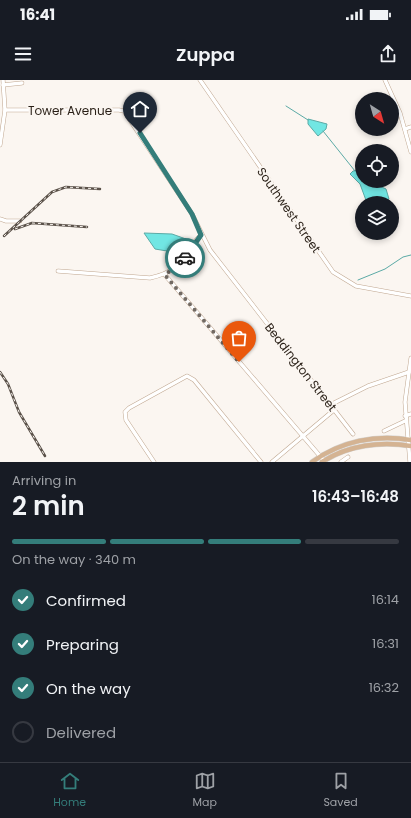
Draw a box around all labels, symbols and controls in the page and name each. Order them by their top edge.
text: 16:41 [20,4,55,25]
text: Zuppa [176,42,235,67]
icon: menu [12,43,34,65]
icon: share [377,43,399,65]
pin [123,92,157,133]
north arrow [355,92,399,136]
map controls [355,92,399,240]
icon: home [129,98,151,120]
street label: Tower Avenue [28,102,112,119]
button: locate [355,144,399,188]
street label: Southwest Street [253,164,325,256]
button: layers [355,196,399,240]
courier [165,238,205,278]
icon: car [174,247,196,269]
street label: Beddington Street [261,319,341,415]
pin [222,321,256,362]
icon: bag [228,327,250,349]
text: Arriving in [12,471,76,490]
text: 16:43–16:48 [312,486,399,507]
text: 2 min [12,488,85,524]
text: On the way · 340 m [12,550,136,569]
icon: check [12,589,34,611]
text: Confirmed [46,590,126,611]
text: 16:14 [371,590,399,609]
icon: check [12,633,34,655]
text: Preparing [46,634,119,655]
text: 16:31 [372,634,399,653]
icon: check [12,677,34,699]
text: On the way [46,678,131,699]
text: 16:32 [369,678,399,697]
text: Delivered [46,722,116,743]
tab: Home [53,770,86,811]
tab: Map [193,770,217,811]
tab: Saved [323,770,358,811]

